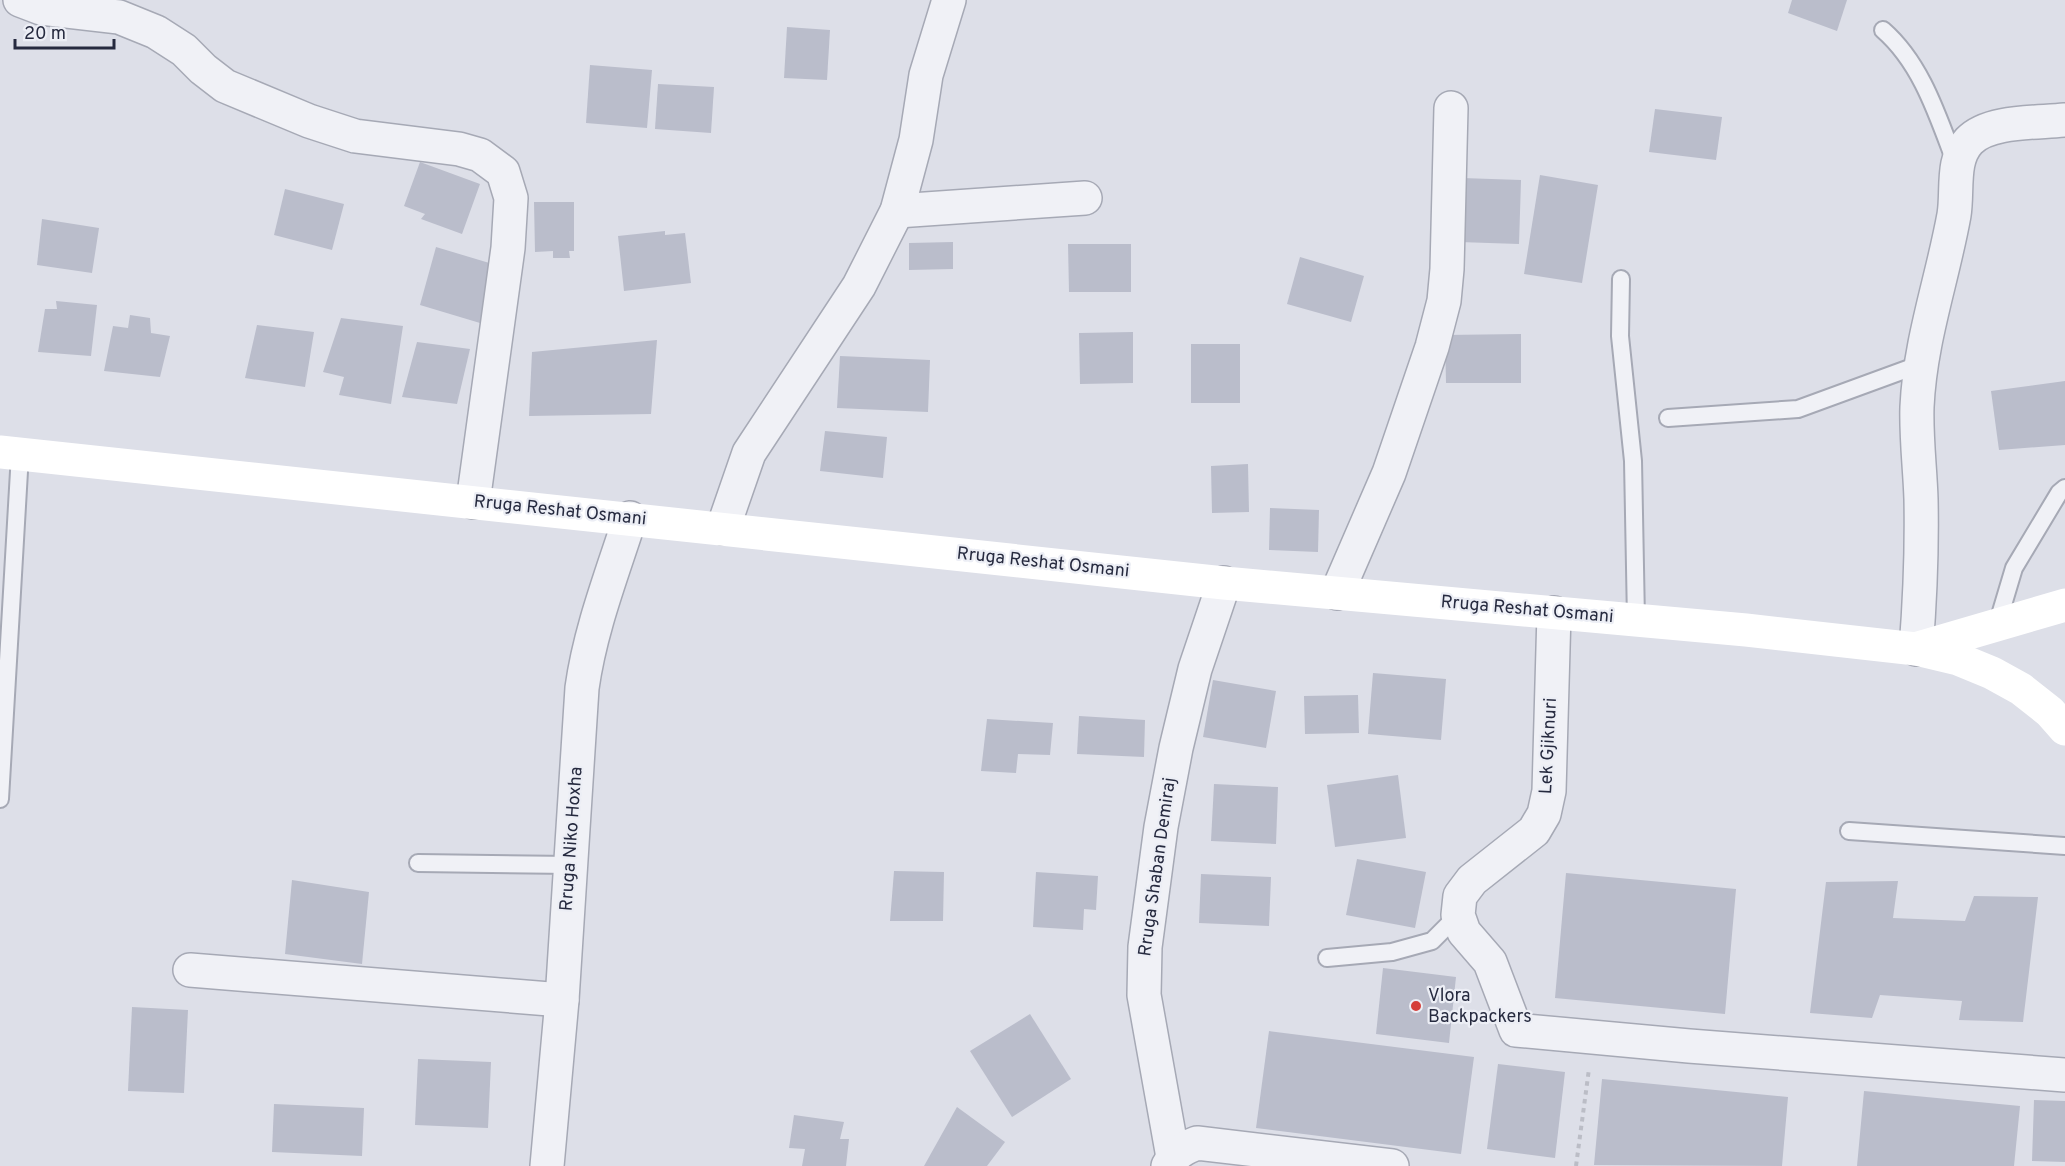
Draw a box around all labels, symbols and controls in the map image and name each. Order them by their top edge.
scale bar [15,12,114,50]
text: 20 m [24,23,66,46]
street label: Rruga Reshat Osmani [472,490,648,532]
street label: Rruga Reshat Osmani [955,542,1131,584]
street label: Rruga Reshat Osmani [1440,591,1614,629]
street label: Lek Gjiknuri [1535,697,1563,795]
street label: Rruga Niko Hoxha [555,766,589,912]
street label: Rruga Shaban Demiraj [1134,776,1182,958]
place label: Vlora Backpackers [1428,985,1532,1029]
marker: Vlora Backpackers [1409,999,1423,1013]

